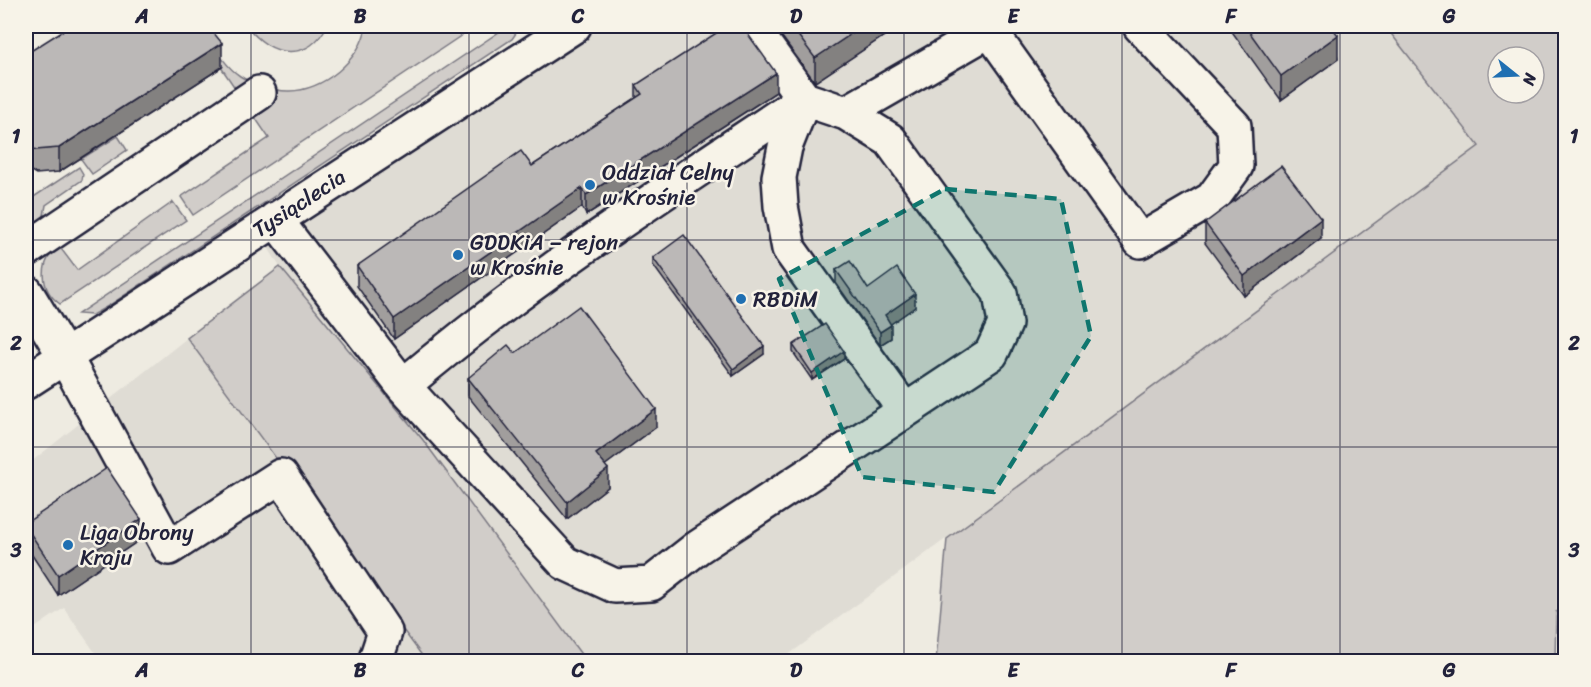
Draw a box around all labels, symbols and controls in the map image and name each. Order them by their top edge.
text: A [134,0,149,34]
text: B [354,0,367,34]
text: C [571,0,585,34]
text: D [790,0,803,34]
text: E [1007,0,1020,34]
text: F [1225,0,1238,34]
text: G [1442,0,1456,34]
north arrow [1486,45,1546,105]
text: N [1514,69,1546,90]
text: 1 [12,119,21,154]
text: 1 [1570,119,1579,154]
place label: Oddział Celny w Krośnie [602,153,734,217]
street label: Tysiąclecia [244,158,354,248]
marker: Oddział Celny w Krośnie [583,178,597,192]
place label: GDDKiA – rejon w Krośnie [470,223,618,287]
marker: GDDKiA – rejon w Krośnie [451,248,465,262]
place label: RBDiM [753,280,818,319]
marker: RBDiM [734,292,748,306]
text: 2 [9,326,22,361]
text: 2 [1567,326,1580,361]
place label: Liga Obrony Kraju [80,513,194,577]
text: 3 [10,533,22,568]
text: 3 [1568,533,1580,568]
marker: Liga Obrony Kraju [61,538,75,552]
text: A [134,653,149,687]
text: B [354,653,367,687]
text: C [571,653,585,687]
text: D [790,653,803,687]
text: E [1007,653,1020,687]
text: F [1225,653,1238,687]
text: G [1442,653,1456,687]

